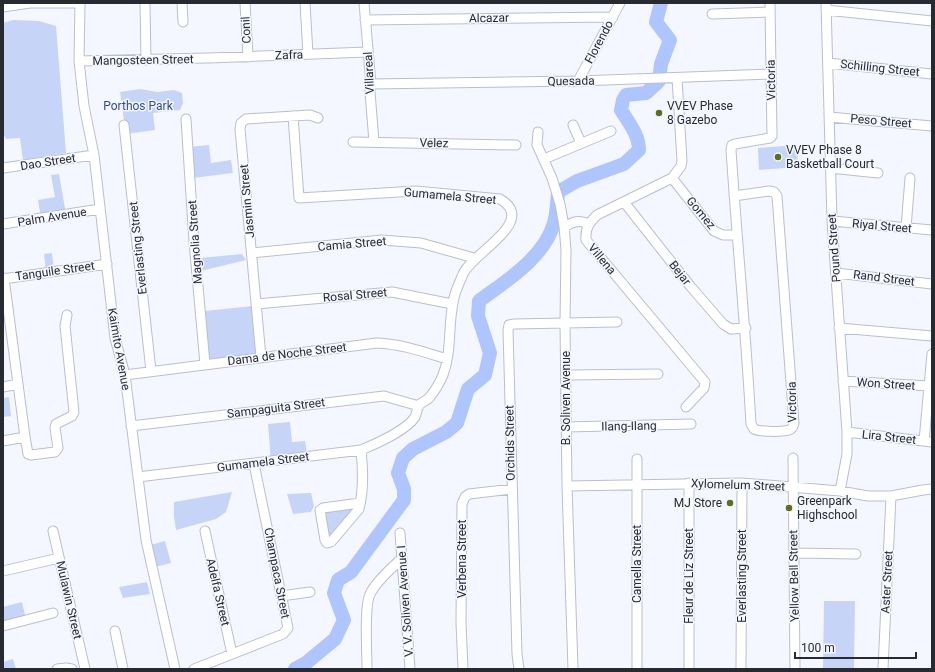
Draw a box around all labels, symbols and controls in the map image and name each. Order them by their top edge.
street label: Alcazar [469,11,509,25]
street label: Conil [238,16,254,44]
street label: Florendo [582,18,616,66]
street label: Zafra [275,48,303,62]
street label: Villareal [361,51,377,95]
street label: Mangosteen Street [92,52,194,68]
street label: Schilling Street [840,57,920,79]
street label: Victoria [764,59,778,101]
street label: Quesada [547,74,595,88]
park label: Porthos Park [103,99,174,113]
place label: VVEV Phase 8 Gazebo [667,99,733,127]
marker: VVEV Phase 8 Gazebo [654,108,664,118]
street label: Peso Street [850,111,912,131]
street label: Velez [419,136,449,150]
place label: VVEV Phase 8 Basketball Court [786,143,874,171]
street label: Dao Street [19,151,77,173]
marker: VVEV Phase 8 Basketball Court [773,152,783,162]
street label: Jasmin Street [237,163,257,238]
street label: Gumamela Street [403,185,497,207]
street label: Gomez [683,194,719,232]
street label: Magnolia Street [185,199,205,284]
street label: Everlasting Street [126,201,150,295]
street label: Palm Avenue [16,205,88,229]
street label: Pound Street [825,213,843,283]
street label: Riyal Street [852,216,913,236]
street label: Camia Street [317,234,387,254]
street label: Villena [585,241,619,277]
street label: Bejar [666,258,694,288]
street label: Tanguile Street [14,259,96,283]
street label: Rand Street [852,267,916,289]
street label: Rosal Street [322,285,388,305]
street label: Kaimito Avenue [105,307,133,391]
street label: Dama de Noche Street [227,340,347,368]
street label: B. Soliven Avenue [559,351,573,445]
street label: Won Street [856,375,916,393]
street label: Victoria [785,381,799,423]
street label: Sampaguita Street [226,395,326,421]
street label: Orchids Street [502,405,518,481]
street label: Ilang-Ilang [601,419,657,433]
street label: Lira Street [861,427,917,447]
street label: Gumamela Street [216,449,310,475]
street label: Xylomelum Street [691,476,785,494]
place label: Greenpark Highschool [797,494,858,522]
place label: MJ Store [674,496,722,510]
marker: MJ Store [725,498,735,508]
marker: Greenpark Highschool [784,503,794,513]
street label: Verbena Street [455,520,469,598]
street label: Camella Street [630,525,644,603]
street label: Champaca Street [261,526,293,620]
street label: Fleur de Liz Street [682,528,696,624]
street label: Everlasting Street [735,529,749,623]
street label: Yellow Bell Street [786,530,802,622]
street label: V. V. Soliven Avenue I [394,545,416,657]
street label: Aster Street [878,550,896,614]
street label: Adelfa Street [203,557,233,627]
street label: Mulawin Street [53,560,85,640]
scale bar [795,634,916,660]
text: 100 m [801,641,835,655]

